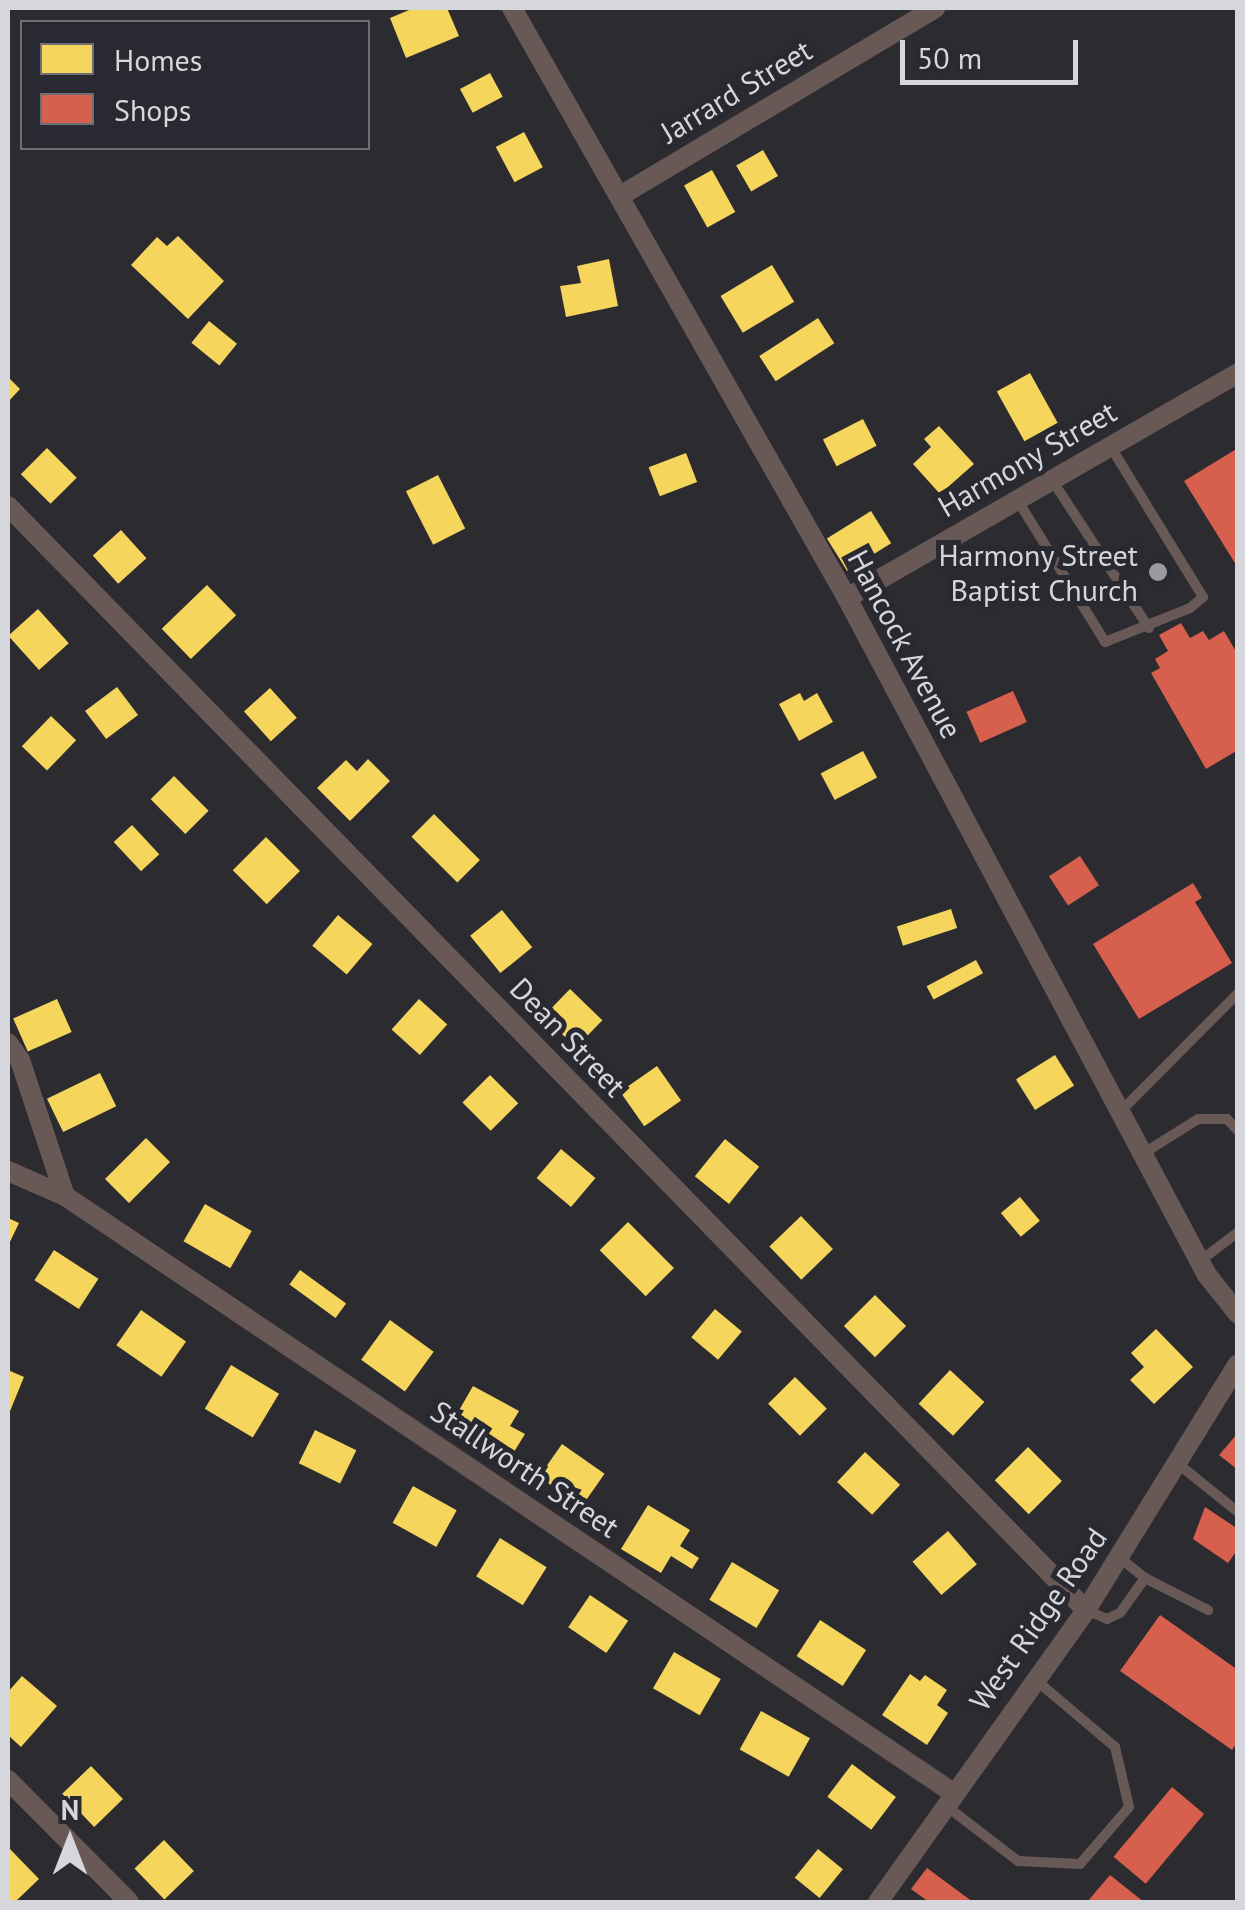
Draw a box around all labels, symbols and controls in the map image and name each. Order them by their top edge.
legend [20,20,370,150]
scale bar [905,20,1082,82]
street label: Jarrard Street [654,32,818,150]
text: 50 m [917,38,982,77]
text: Homes [114,40,202,79]
text: Shops [114,90,191,129]
street label: Harmony Street [931,393,1123,525]
place label: Harmony Street Baptist Church [937,537,1138,608]
street label: Hancock Avenue [840,543,970,745]
marker: Harmony Street Baptist Church [1147,561,1169,583]
street label: Dean Street [503,970,633,1104]
street label: Stallworth Street [424,1393,626,1545]
street label: West Ridge Road [962,1521,1114,1717]
north arrow [20,1790,120,1890]
text: N [61,1791,79,1828]

